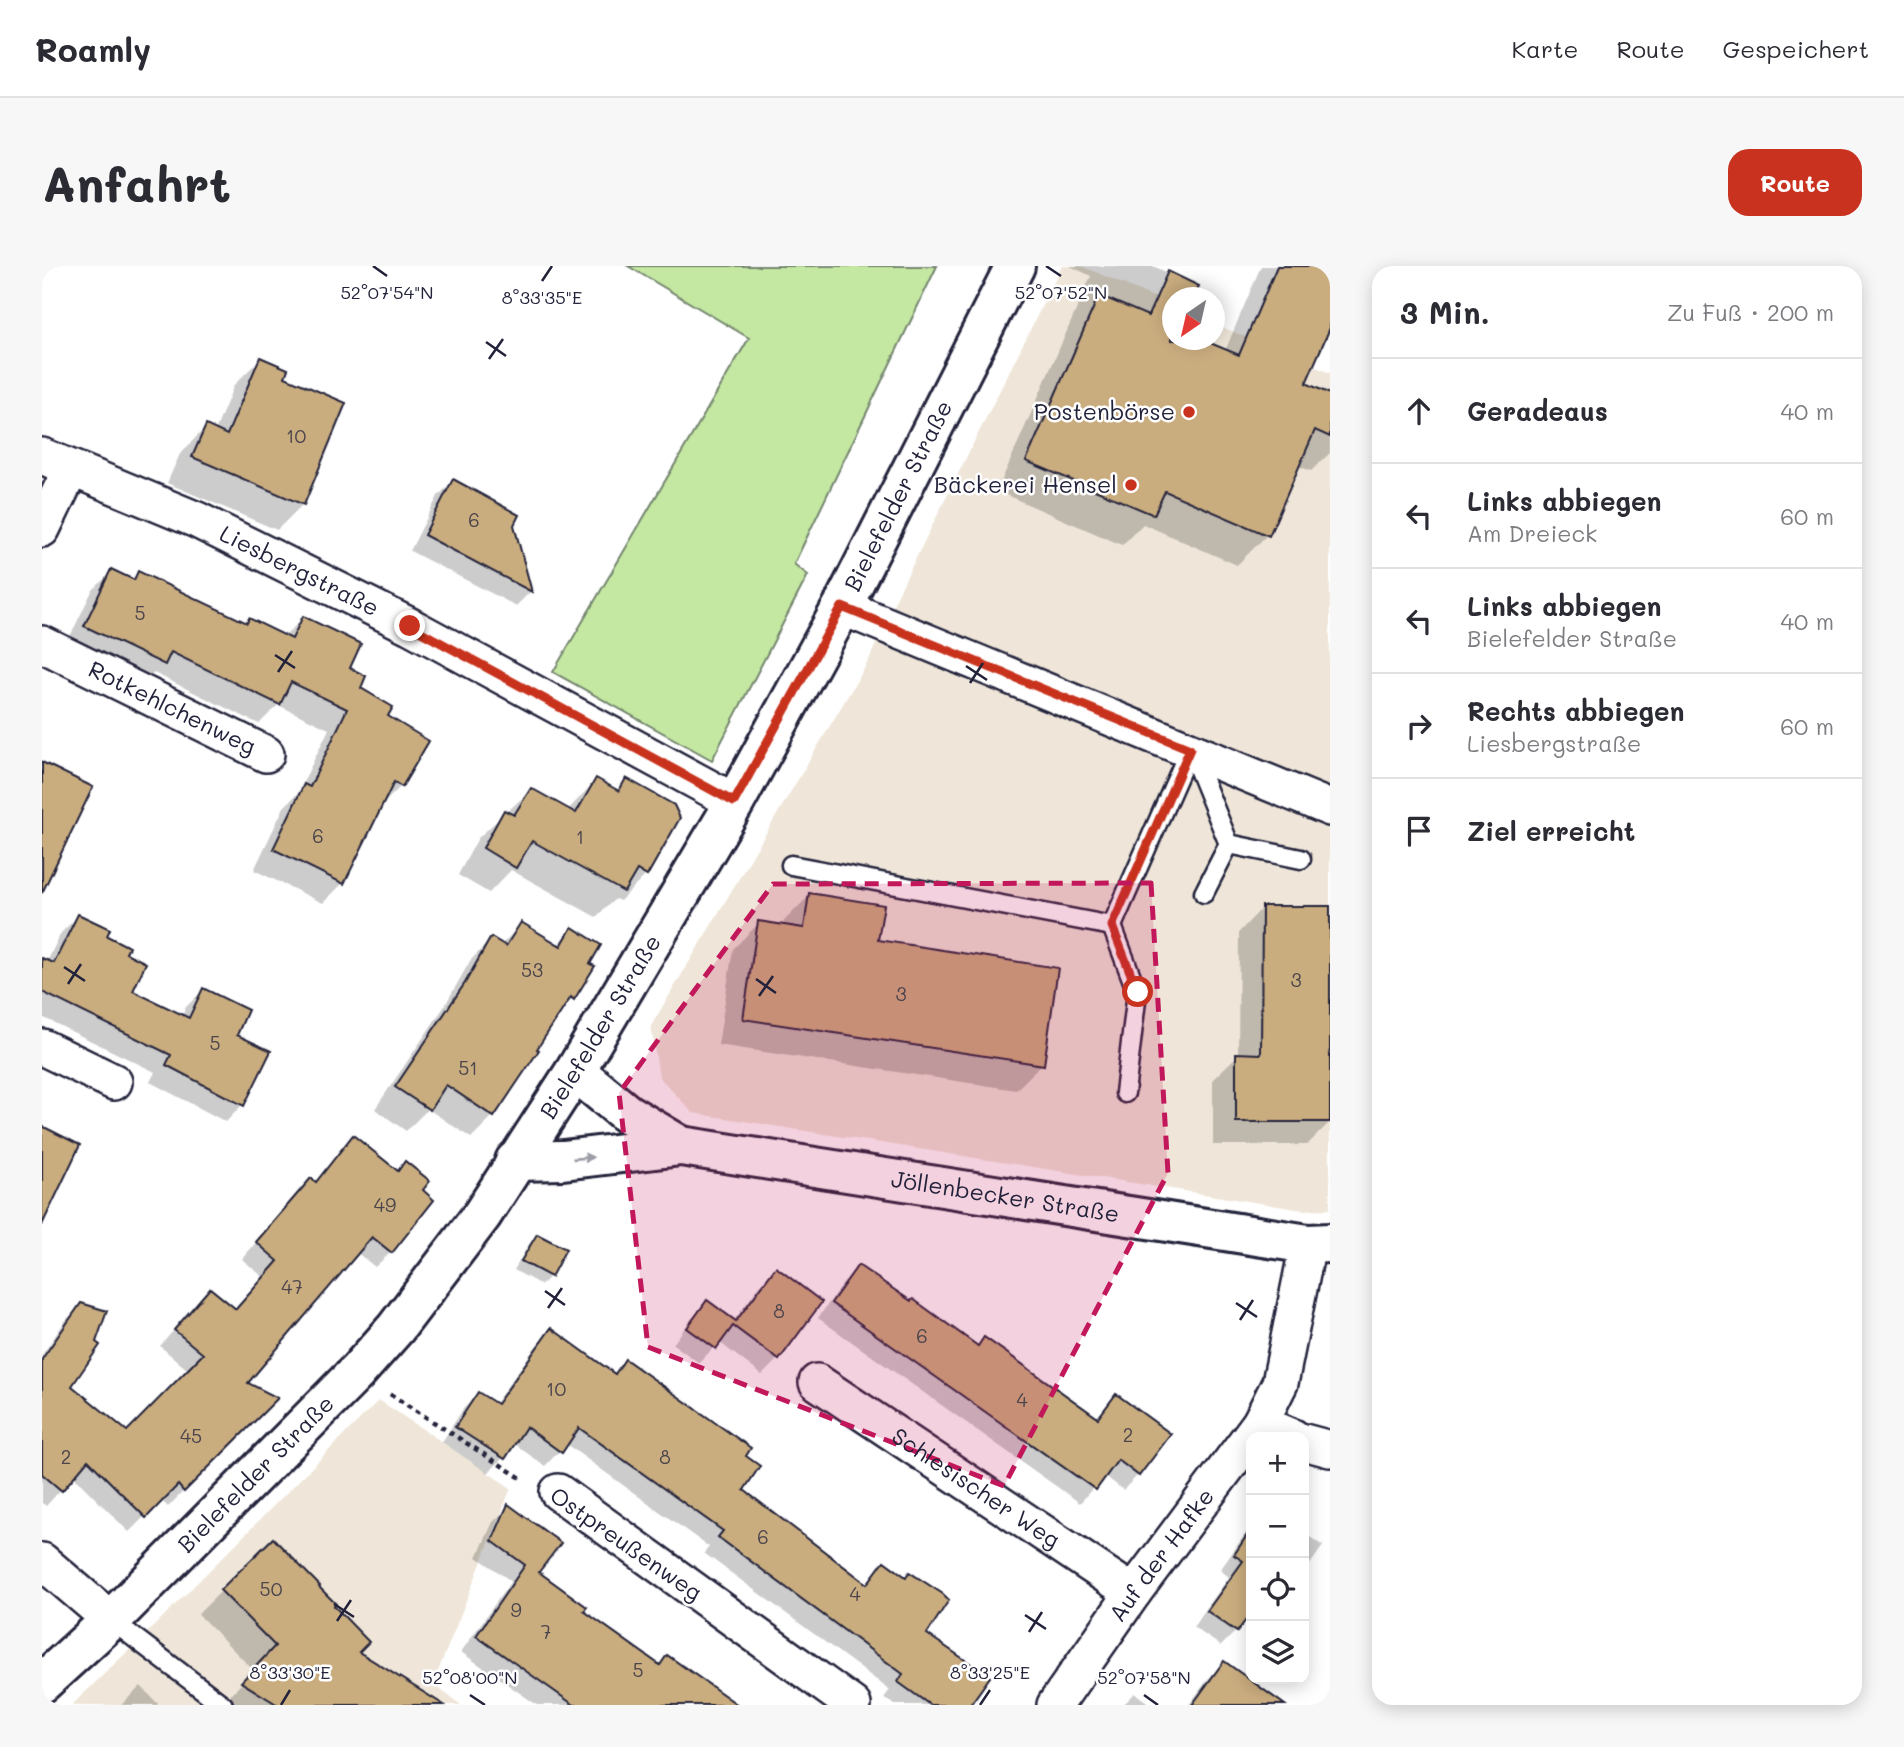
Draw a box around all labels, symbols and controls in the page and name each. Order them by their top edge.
text: Roamly [35,27,151,70]
text: Karte [1511,33,1578,64]
text: Route [1616,33,1685,64]
text: Gespeichert [1723,33,1869,64]
button: Route [1728,149,1862,216]
text: Anfahrt [42,151,231,214]
text: 52°07'54"N [340,280,434,304]
text: 52°07'52"N [1015,280,1107,304]
text: 8°33'35"E [502,285,582,309]
north arrow [1162,287,1225,350]
text: 3 Min. [1400,292,1490,332]
text: Zu Fuß · 200 m [1667,297,1834,327]
icon: ahead [1400,392,1438,430]
text: Geradeaus [1467,394,1608,428]
street label: Bielefelder Straße [837,395,958,596]
place label: Postenbörse [1034,396,1175,426]
text: 40 m [1781,396,1834,426]
marker: Postenbörse [1181,404,1197,420]
house number: 10 [286,423,306,448]
place label: Bäckerei Hensel [934,469,1117,499]
marker: Bäckerei Hensel [1123,477,1139,493]
text: Links abbiegen [1467,484,1662,518]
icon: left [1400,497,1438,535]
text: 60 m [1780,501,1834,531]
house number: 6 [468,507,480,532]
street label: Liesbergstraße [215,518,385,622]
text: Am Dreieck [1467,518,1597,548]
text: Links abbiegen [1467,589,1662,623]
house number: 5 [134,600,146,625]
icon: left [1400,602,1438,640]
text: 40 m [1781,606,1834,636]
route end [394,610,425,641]
text: Bielefelder Straße [1467,623,1677,653]
street label: Rotkehlchenweg [84,653,261,761]
text: Rechts abbiegen [1467,694,1684,728]
icon: right [1400,707,1438,745]
text: 60 m [1780,711,1834,741]
text: Liesbergstraße [1467,728,1641,758]
icon: arrive [1400,812,1438,850]
text: Ziel erreicht [1467,814,1635,848]
house number: 6 [312,823,324,848]
house number: 1 [576,824,584,849]
street label: Bielefelder Straße [532,929,667,1124]
house number: 53 [521,957,543,982]
house number: 3 [1290,967,1302,992]
route start [1122,976,1153,1007]
house number: 3 [895,981,907,1006]
house number: 5 [209,1030,221,1055]
house number: 51 [458,1055,478,1080]
one-way arrow [573,1152,595,1163]
street label: Jöllenbecker Straße [889,1163,1122,1228]
house number: 49 [374,1192,396,1217]
house number: 47 [281,1274,303,1299]
house number: 8 [773,1298,785,1323]
house number: 6 [916,1323,928,1348]
house number: 10 [546,1376,566,1401]
house number: 4 [1016,1387,1028,1412]
street label: Bielefelder Straße [170,1388,340,1559]
street label: Schlesischer Weg [886,1420,1066,1554]
house number: 2 [1123,1422,1133,1447]
house number: 45 [180,1423,202,1448]
map controls [1246,1432,1309,1684]
button: + [1246,1432,1309,1495]
house number: 2 [61,1444,71,1469]
house number: 8 [659,1444,671,1469]
street label: Ostpreußenweg [545,1480,709,1607]
street label: Auf der Hafke [1102,1482,1220,1627]
button: − [1246,1495,1309,1558]
house number: 6 [757,1524,769,1549]
button: locate [1246,1558,1309,1621]
house number: 50 [260,1576,283,1601]
house number: 4 [849,1581,861,1606]
house number: 9 [510,1597,522,1622]
house number: 7 [541,1619,551,1644]
button: layers [1246,1621,1309,1684]
house number: 5 [632,1657,644,1682]
text: 8°33'30"E [249,1660,331,1684]
text: 8°33'25"E [950,1660,1030,1684]
text: 52°08'00"N [422,1665,518,1689]
text: 52°07'58"N [1097,1665,1191,1689]

